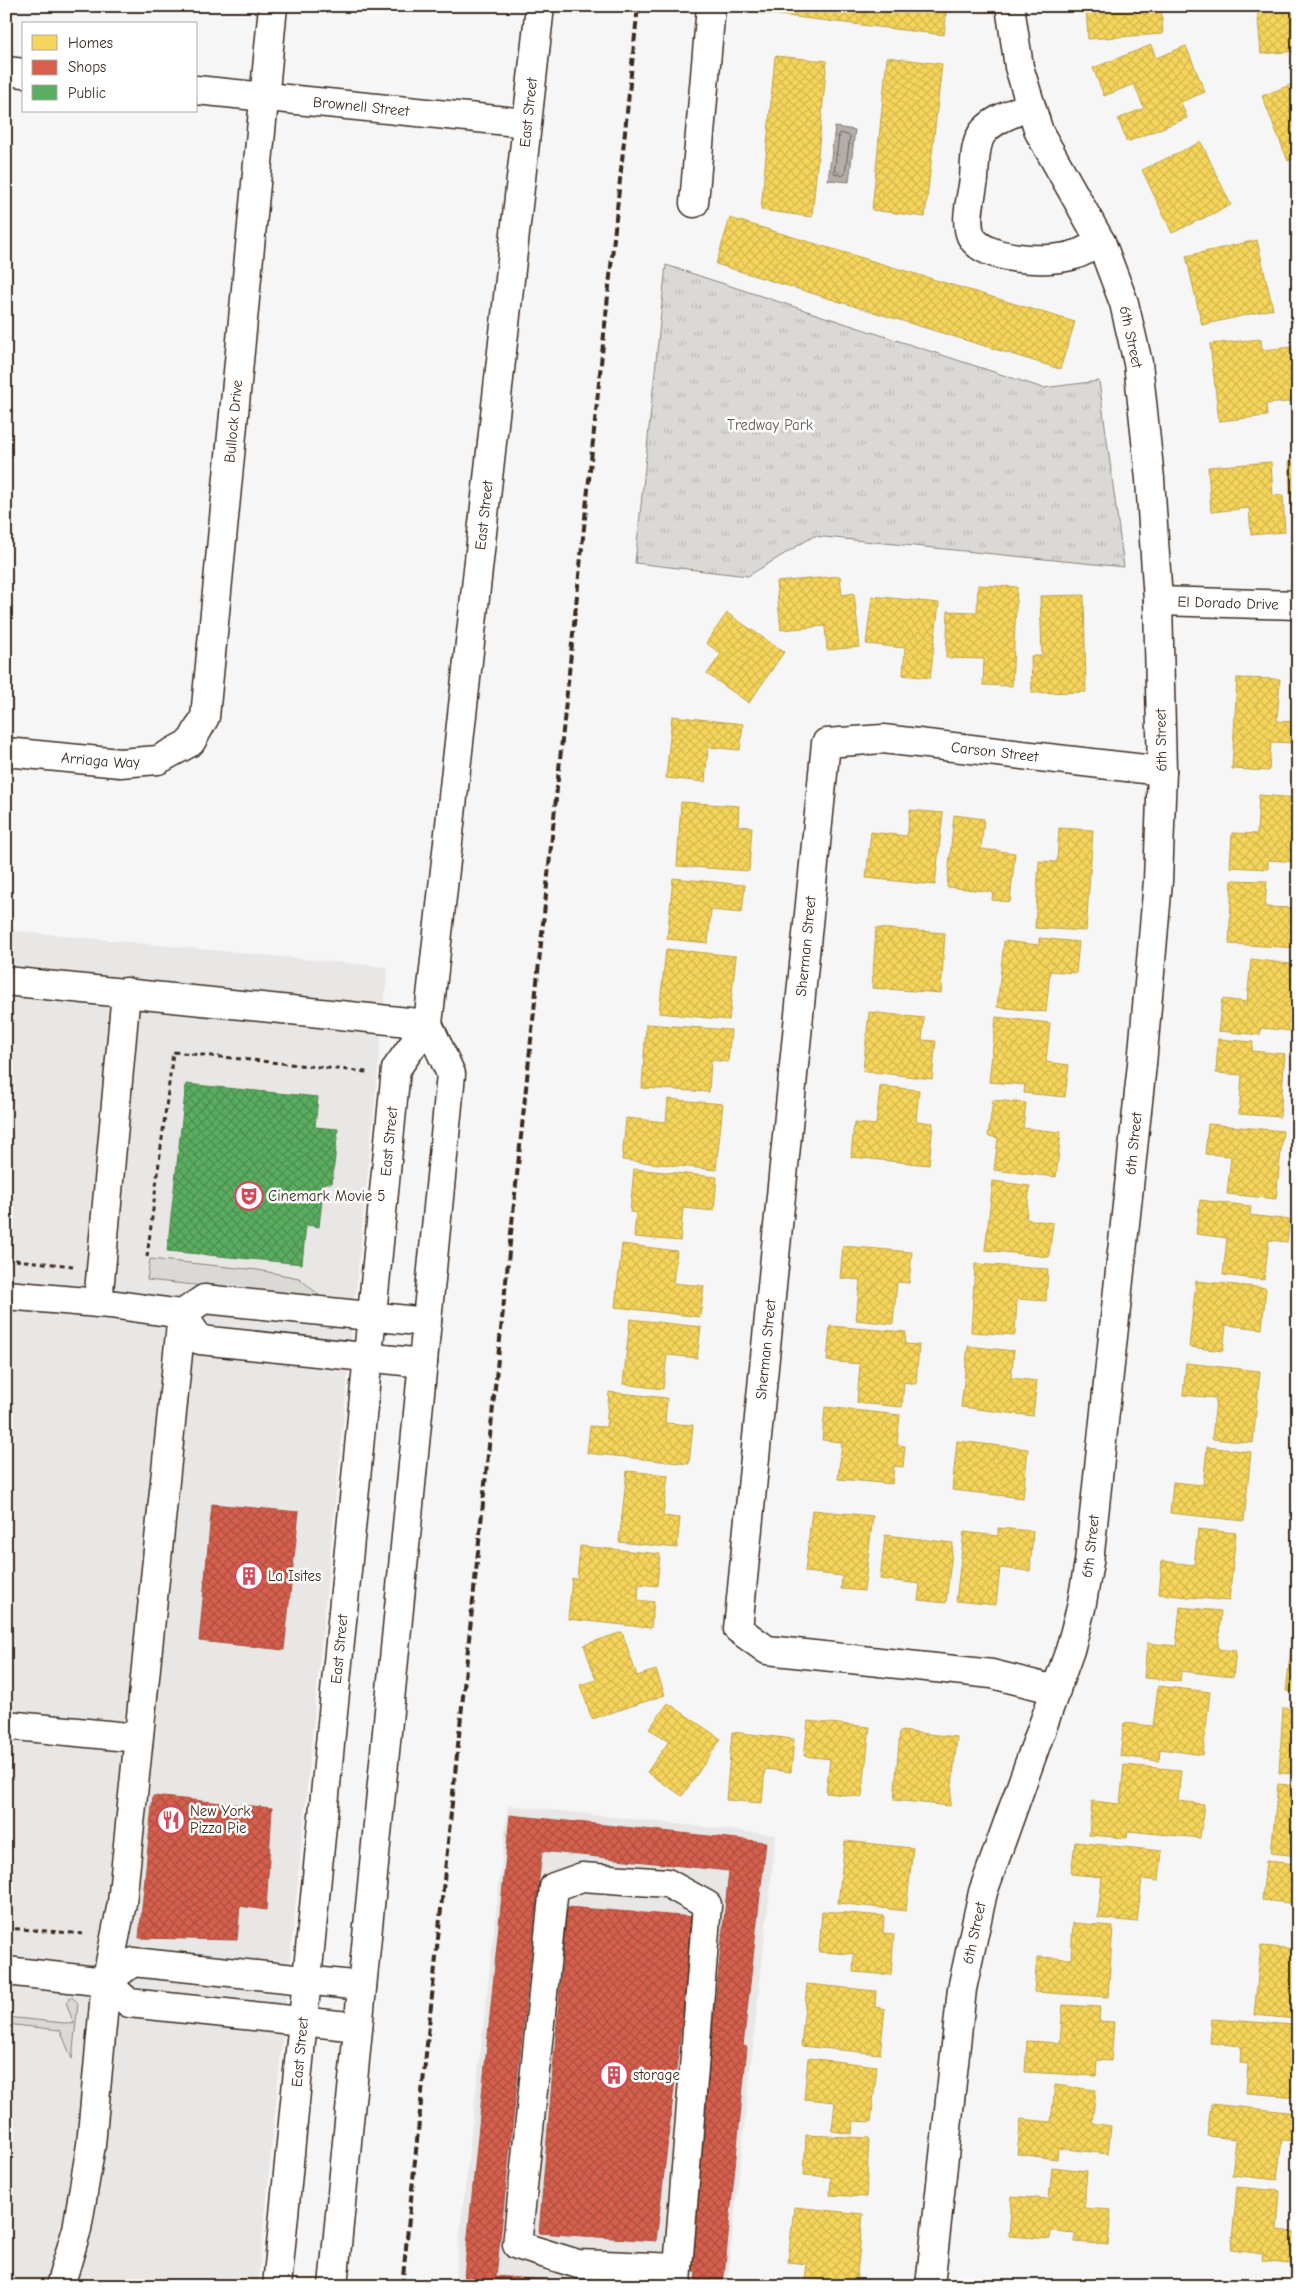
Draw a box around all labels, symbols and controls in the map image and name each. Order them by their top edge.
legend [22,22,198,112]
text: Homes [68,34,113,52]
text: Shops [68,58,106,76]
street label: East Street [516,76,541,148]
text: Public [68,84,106,102]
street label: Brownell Street [312,93,411,120]
street label: 6th Street [1116,304,1147,370]
street label: Bullock Drive [220,378,246,464]
park label: Tredway Park [727,416,814,434]
street label: East Street [471,479,497,551]
street label: El Dorado Drive [1177,593,1279,613]
street label: 6th Street [1151,708,1171,772]
street label: Carson Street [950,738,1040,766]
street label: Arriaga Way [60,748,141,773]
street label: Sherman Street [792,895,820,997]
street label: East Street [377,1105,401,1177]
street label: 6th Street [1121,1111,1146,1176]
theatre icon: Cinemark Movie 5 [234,1181,264,1211]
place label: Cinemark Movie 5 [268,1187,385,1205]
street label: Sherman Street [752,1298,780,1400]
street label: 6th Street [1077,1513,1103,1579]
building icon: La Isites [234,1561,264,1591]
place label: La Isites [268,1567,321,1585]
street label: East Street [327,1613,352,1685]
place label: New York Pizza Pie [190,1802,251,1837]
restaurant icon: New York Pizza Pie [156,1805,186,1835]
street label: 6th Street [959,1900,990,1966]
street label: East Street [288,2016,312,2088]
building icon: storage [599,2060,629,2090]
place label: storage [633,2066,680,2084]

